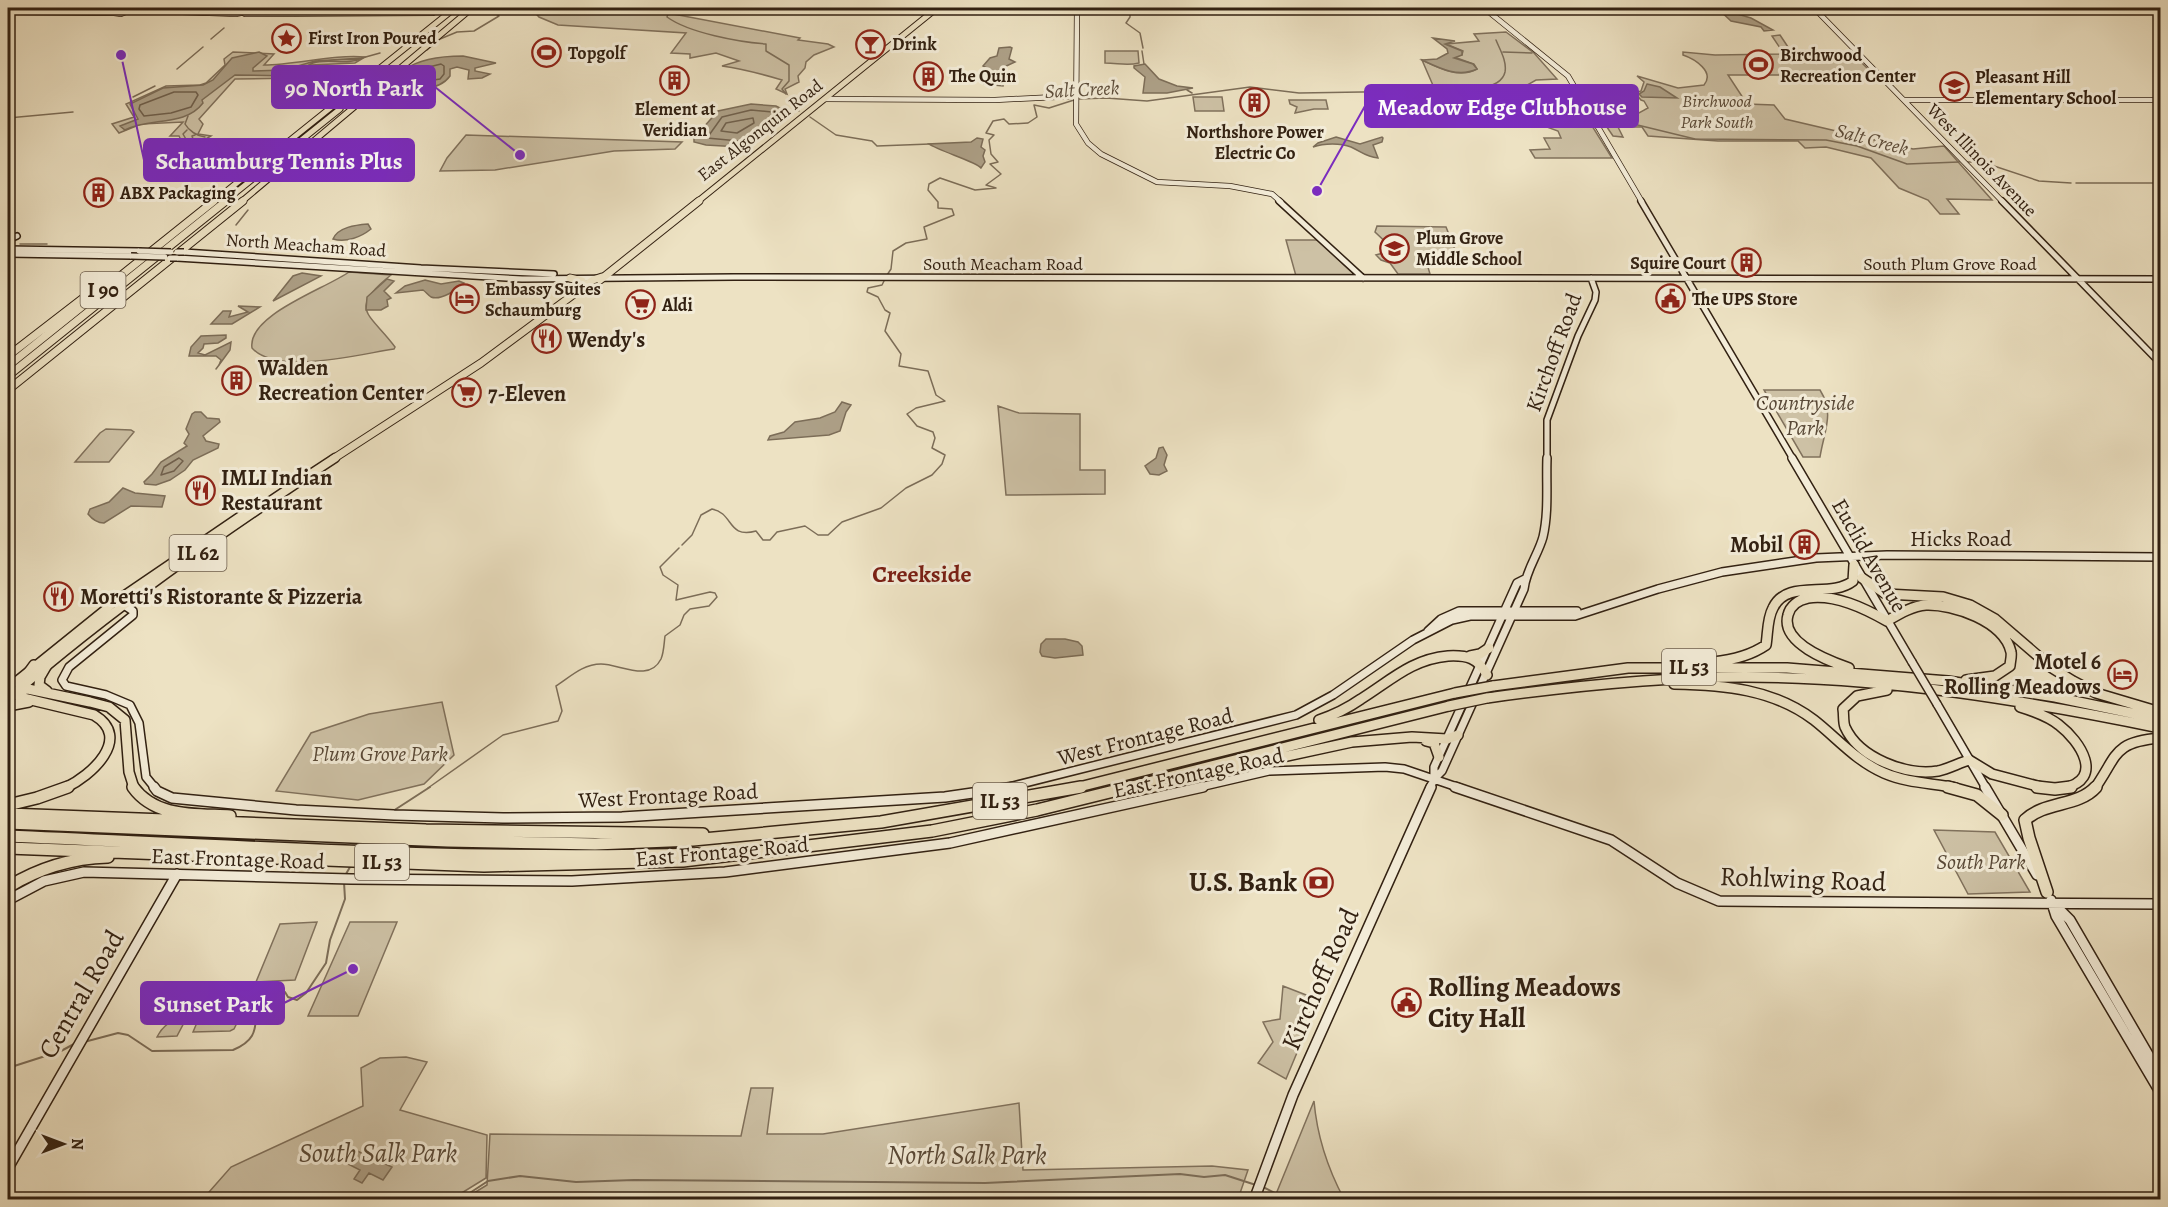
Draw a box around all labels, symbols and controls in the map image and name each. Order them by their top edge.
place icon: First Iron Poured [271,22,303,54]
place label: First Iron Poured [308,26,437,50]
bar icon: Drink [855,28,887,60]
place label: Drink [892,32,937,56]
sports icon: Topgolf [531,37,563,69]
place label: Topgolf [568,41,628,65]
place label: Birchwood Recreation Center [1780,43,1917,88]
sports icon: Birchwood Recreation Center [1743,49,1775,81]
building icon: The Quin [912,60,944,92]
building icon: Element at Veridian [659,64,691,96]
place label: The Quin [949,64,1016,88]
place label: Pleasant Hill Elementary School [1975,65,2117,110]
callout: 90 North Park [272,66,435,108]
school or university icon: Pleasant Hill Elementary School [1938,71,1970,103]
text: 90 North Park [285,72,424,104]
street label: East Algonquin Road [692,73,828,186]
water label: Salt Creek [1044,74,1120,105]
callout: Meadow Edge Clubhouse [1365,85,1638,127]
building icon: Northshore Power Electric Co [1239,87,1271,119]
park label: Birchwood Park South [1680,89,1754,134]
text: Meadow Edge Clubhouse [1377,91,1627,123]
place label: Element at Veridian [634,97,716,142]
street label: West Illinois Avenue [1921,97,2042,222]
water label: Salt Creek [1832,117,1912,162]
place label: Northshore Power Electric Co [1186,120,1324,165]
callout: Schaumburg Tennis Plus [144,139,414,181]
text: Schaumburg Tennis Plus [156,145,402,177]
building icon: ABX Packaging [83,177,115,209]
place label: ABX Packaging [119,181,237,205]
place label: Plum Grove Middle School [1416,226,1522,271]
street label: North Meacham Road [225,227,387,263]
school or university icon: Plum Grove Middle School [1379,232,1411,264]
building icon: Squire Court [1731,247,1763,279]
place label: Squire Court [1630,251,1726,275]
street label: South Meacham Road [923,252,1083,276]
street label: South Plum Grove Road [1863,252,2037,276]
road number: I 90 [80,272,126,308]
place label: Embassy Suites Schaumburg [485,277,601,322]
hotel icon: Embassy Suites Schaumburg [448,283,480,315]
public building icon: The UPS Store [1655,283,1687,315]
place label: The UPS Store [1692,287,1797,311]
supermarket icon: Aldi [625,289,657,321]
street label: Kirchoff Road [1519,289,1589,416]
place label: Aldi [661,293,693,317]
restaurant icon: Wendy's [530,323,562,355]
place label: Wendy's [566,325,645,355]
place label: Walden Recreation Center [257,353,424,408]
building icon: Walden Recreation Center [221,364,253,396]
supermarket icon: 7-Eleven [451,377,483,409]
place label: 7-Eleven [488,379,566,409]
park label: Countryside Park [1756,388,1854,443]
place label: IMLI Indian Restaurant [221,463,332,518]
restaurant icon: IMLI Indian Restaurant [184,474,216,506]
street label: Euclid Avenue [1824,493,1914,618]
street label: Hicks Road [1910,524,2012,554]
building icon: Mobil [1788,528,1820,560]
place label: Mobil [1730,530,1783,560]
road number: IL 62 [170,535,226,571]
district label: Creekside [872,558,972,590]
restaurant icon: Moretti's Ristorante & Pizzeria [43,580,75,612]
place label: Moretti's Ristorante & Pizzeria [80,582,363,612]
place label: Motel 6 Rolling Meadows [1944,647,2101,702]
road number: IL 53 [1662,649,1716,685]
hotel icon: Motel 6 Rolling Meadows [2106,658,2138,690]
street label: West Frontage Road [1053,701,1236,774]
park label: Plum Grove Park [312,739,448,769]
street label: East Frontage Road [1110,740,1287,806]
street label: West Frontage Road [577,776,759,816]
road number: IL 53 [973,783,1027,819]
street label: East Frontage Road [634,829,810,875]
street label: East Frontage Road [151,841,326,877]
road number: IL 53 [355,844,409,880]
park label: South Park [1936,847,2026,877]
street label: Rohlwing Road [1719,858,1887,900]
place label: U.S. Bank [1189,864,1297,900]
bank icon: U.S. Bank [1302,866,1334,898]
street label: Kirchoff Road [1273,902,1368,1056]
street label: Central Road [30,923,133,1065]
place label: Rolling Meadows City Hall [1428,969,1621,1036]
callout: Sunset Park [141,982,284,1024]
public building icon: Rolling Meadows City Hall [1391,987,1423,1019]
text: Sunset Park [153,988,273,1020]
north arrow [33,1114,93,1174]
park label: South Salk Park [299,1135,457,1171]
park label: North Salk Park [887,1137,1047,1173]
text: N [66,1138,88,1150]

